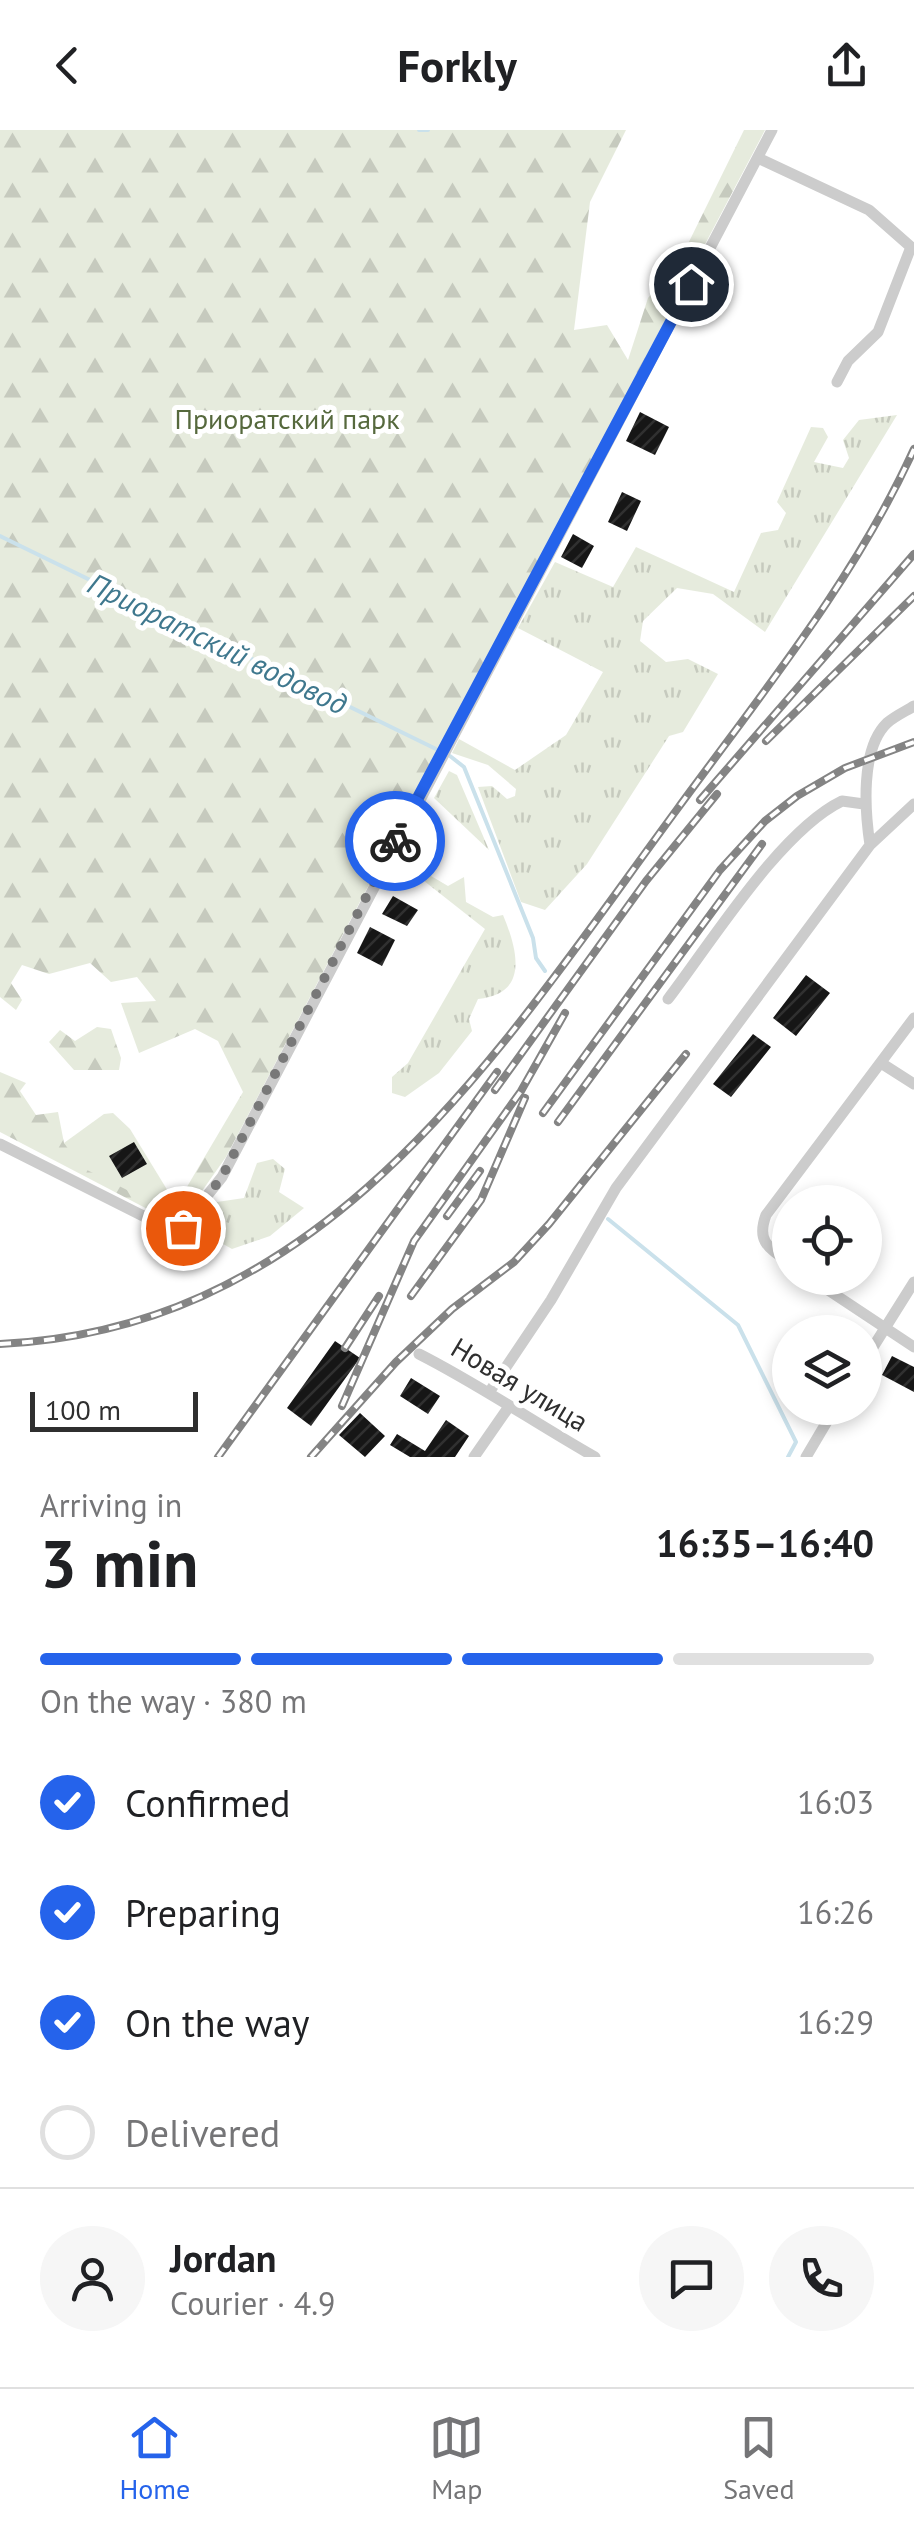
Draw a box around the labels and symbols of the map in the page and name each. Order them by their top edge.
pin [649,242,734,327]
park label: Приоратский парк [174,400,400,437]
water label: Приоратский водовод [82,563,354,723]
courier [345,791,445,891]
pin [141,1186,226,1271]
street label: Новая улица [445,1329,595,1439]
scale bar [30,1387,198,1432]

